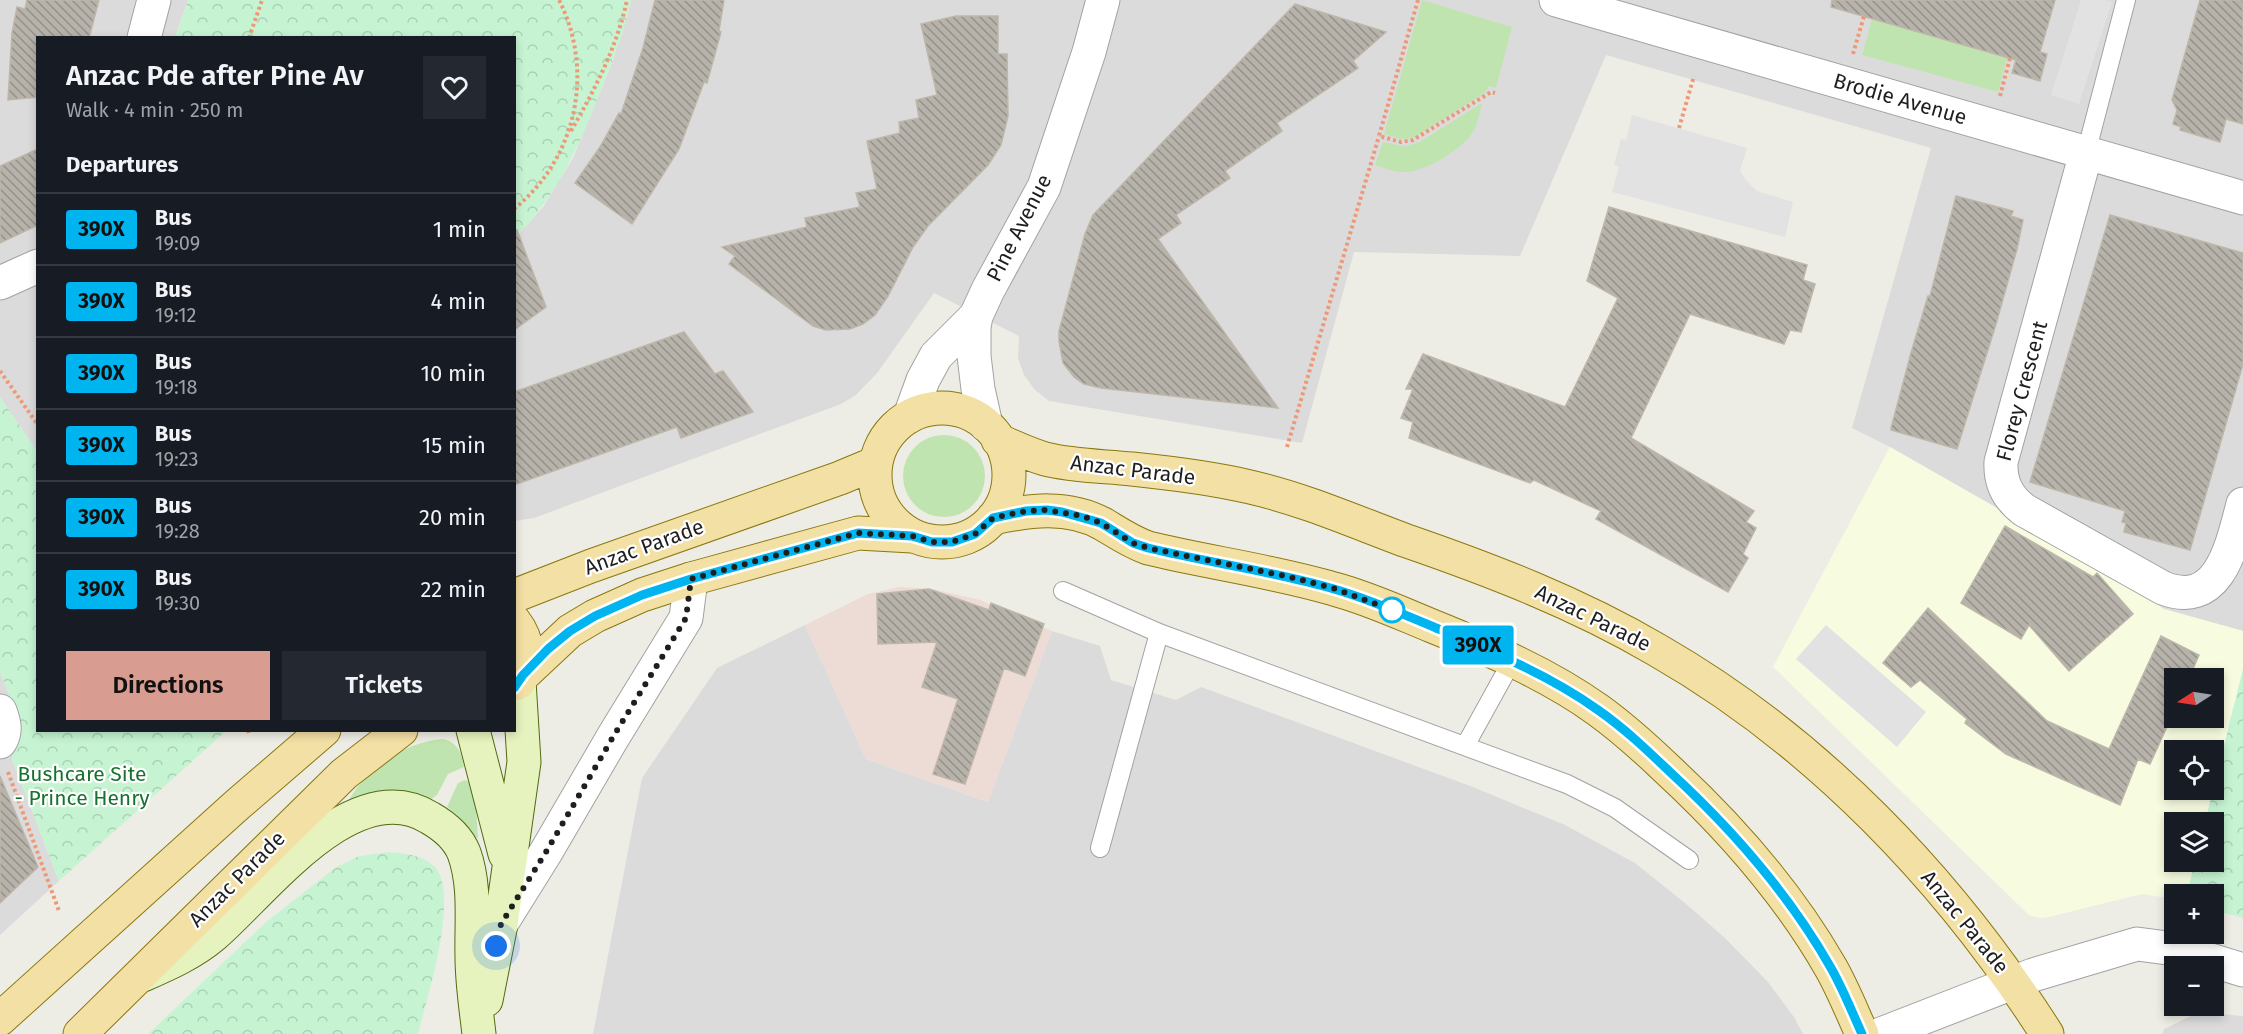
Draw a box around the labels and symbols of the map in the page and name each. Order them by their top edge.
street label: Brodie Avenue [1830,68,1970,130]
street label: Pine Avenue [981,170,1057,286]
street label: Florey Crescent [1991,318,2053,464]
street label: Anzac Parade [1069,449,1197,491]
street label: Anzac Parade [581,513,707,581]
street label: Anzac Parade [1531,579,1655,657]
unlabelled marker [1379,597,1405,623]
line badge: 390X [1436,626,1520,664]
north arrow [2164,668,2224,728]
park label: Bushcare Site - Prince Henry [14,761,150,811]
street label: Anzac Parade [183,825,291,933]
street label: Anzac Parade [1915,865,2015,979]
your location [481,931,511,961]

